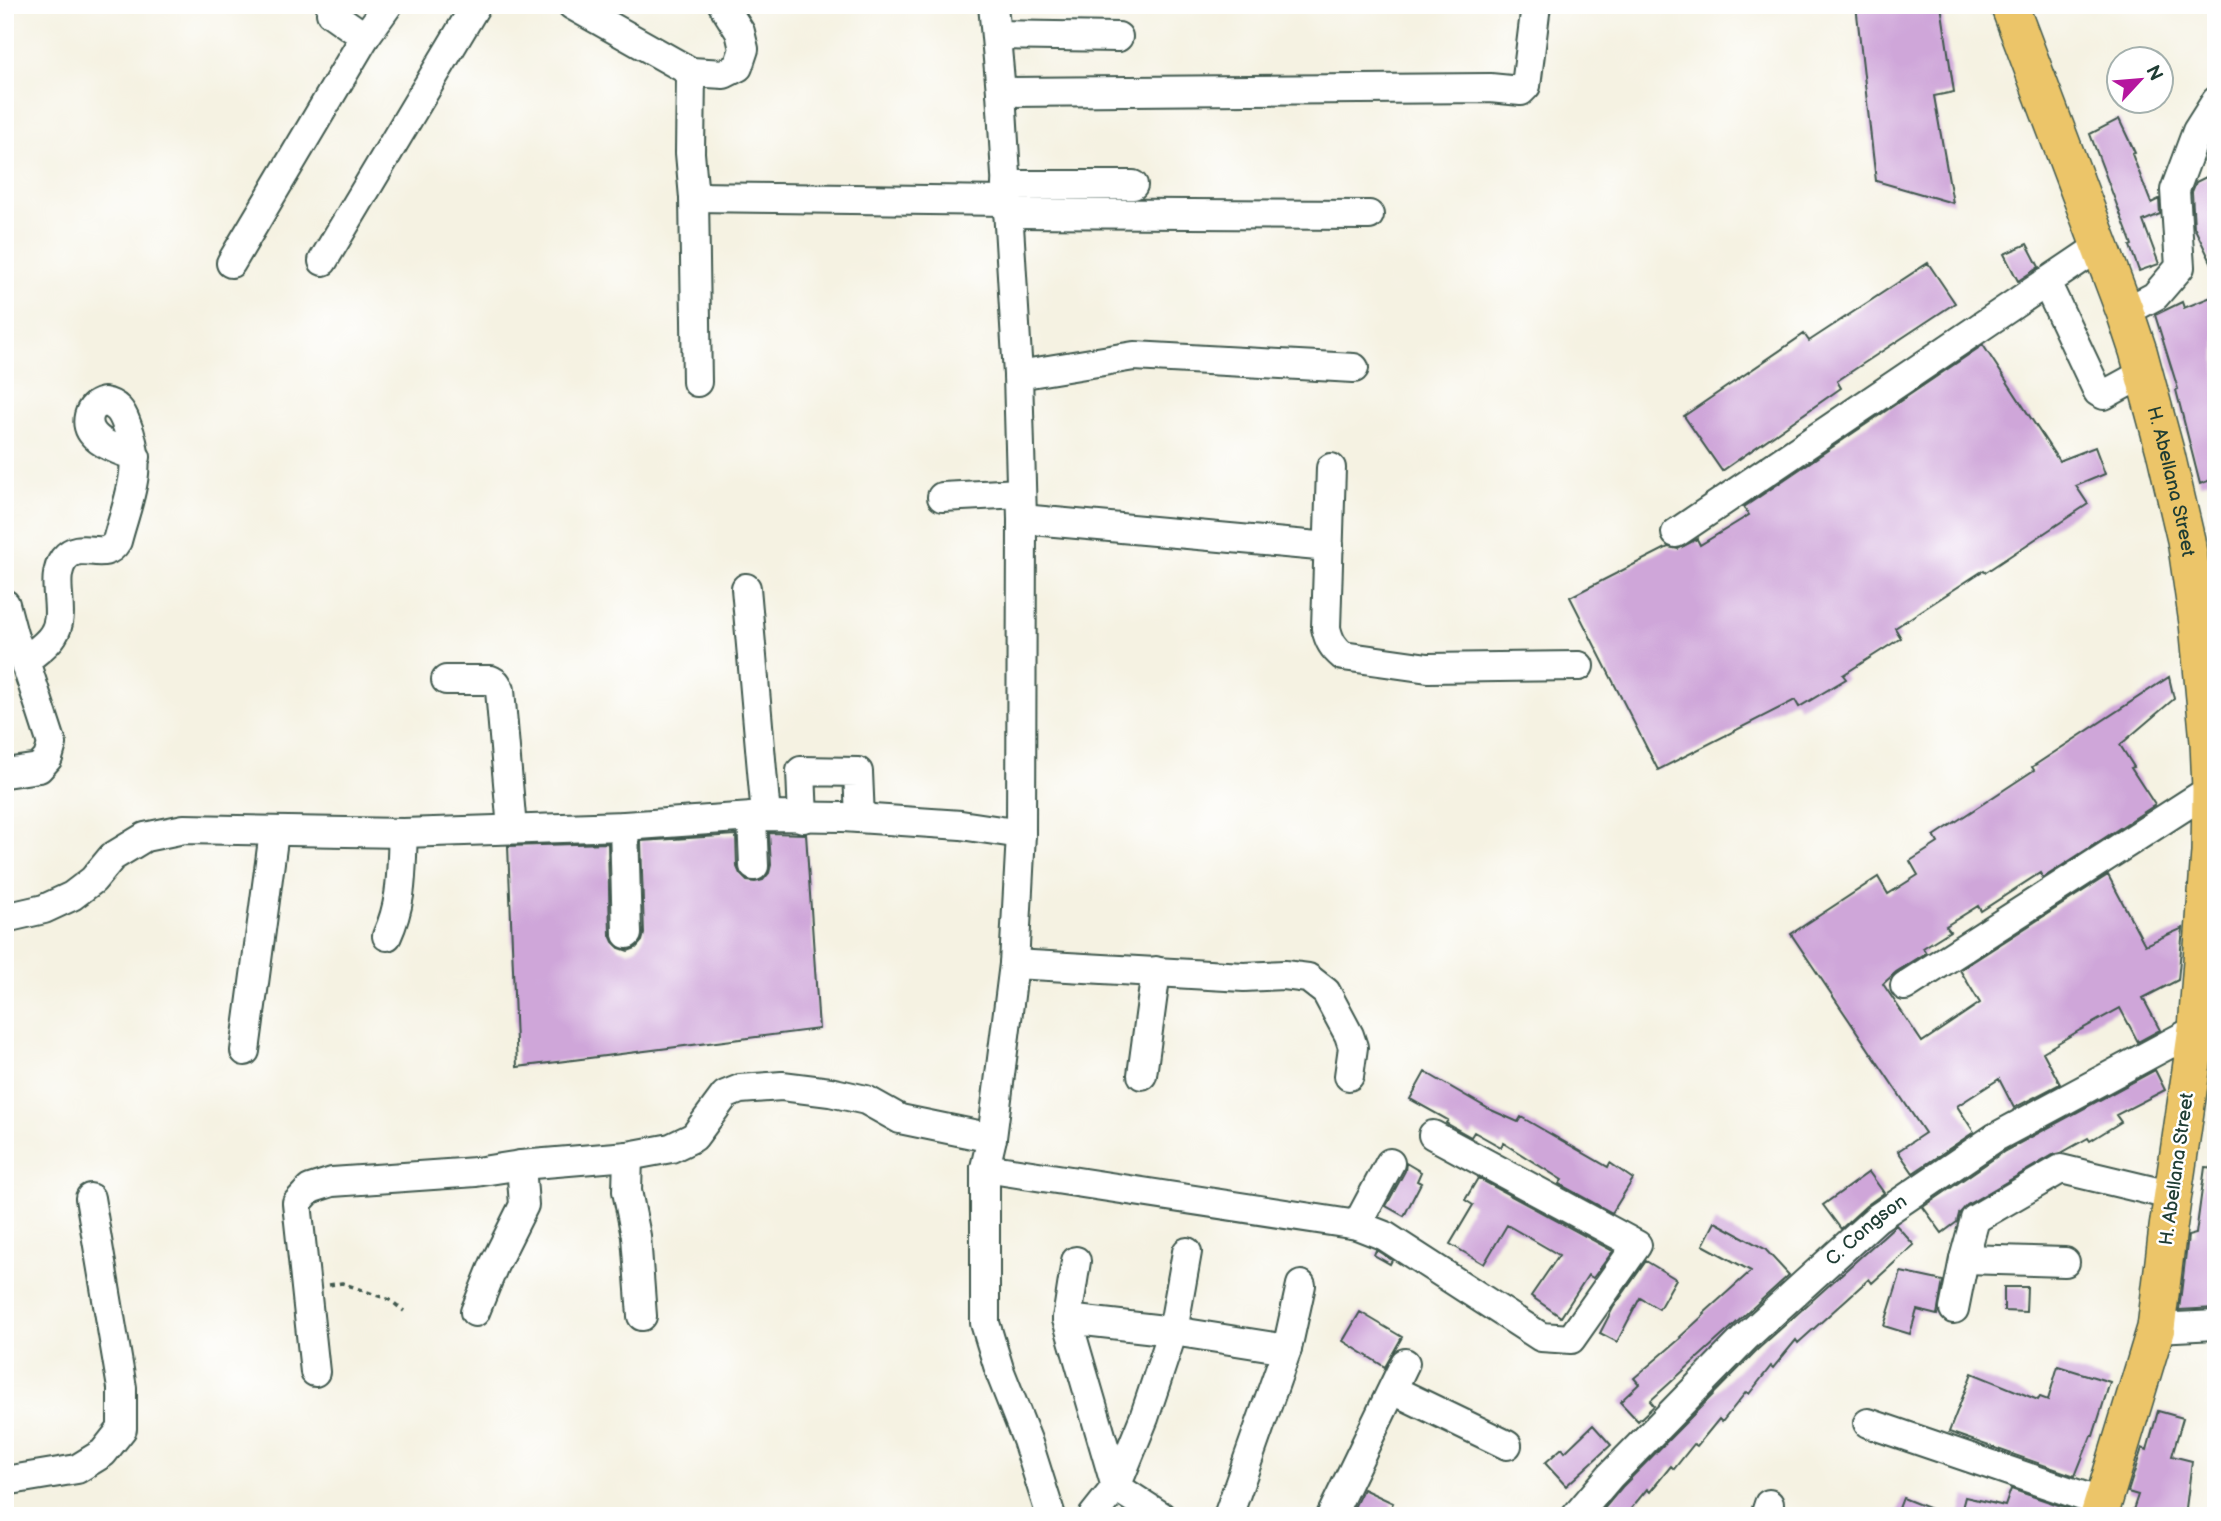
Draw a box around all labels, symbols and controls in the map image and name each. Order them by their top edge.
north arrow [2106,46,2176,116]
text: N [2140,62,2167,85]
street label: H. Abellana Street [2142,404,2200,558]
street label: H. Abellana Street [2155,1091,2199,1247]
street label: C. Congson [1821,1190,1911,1271]

